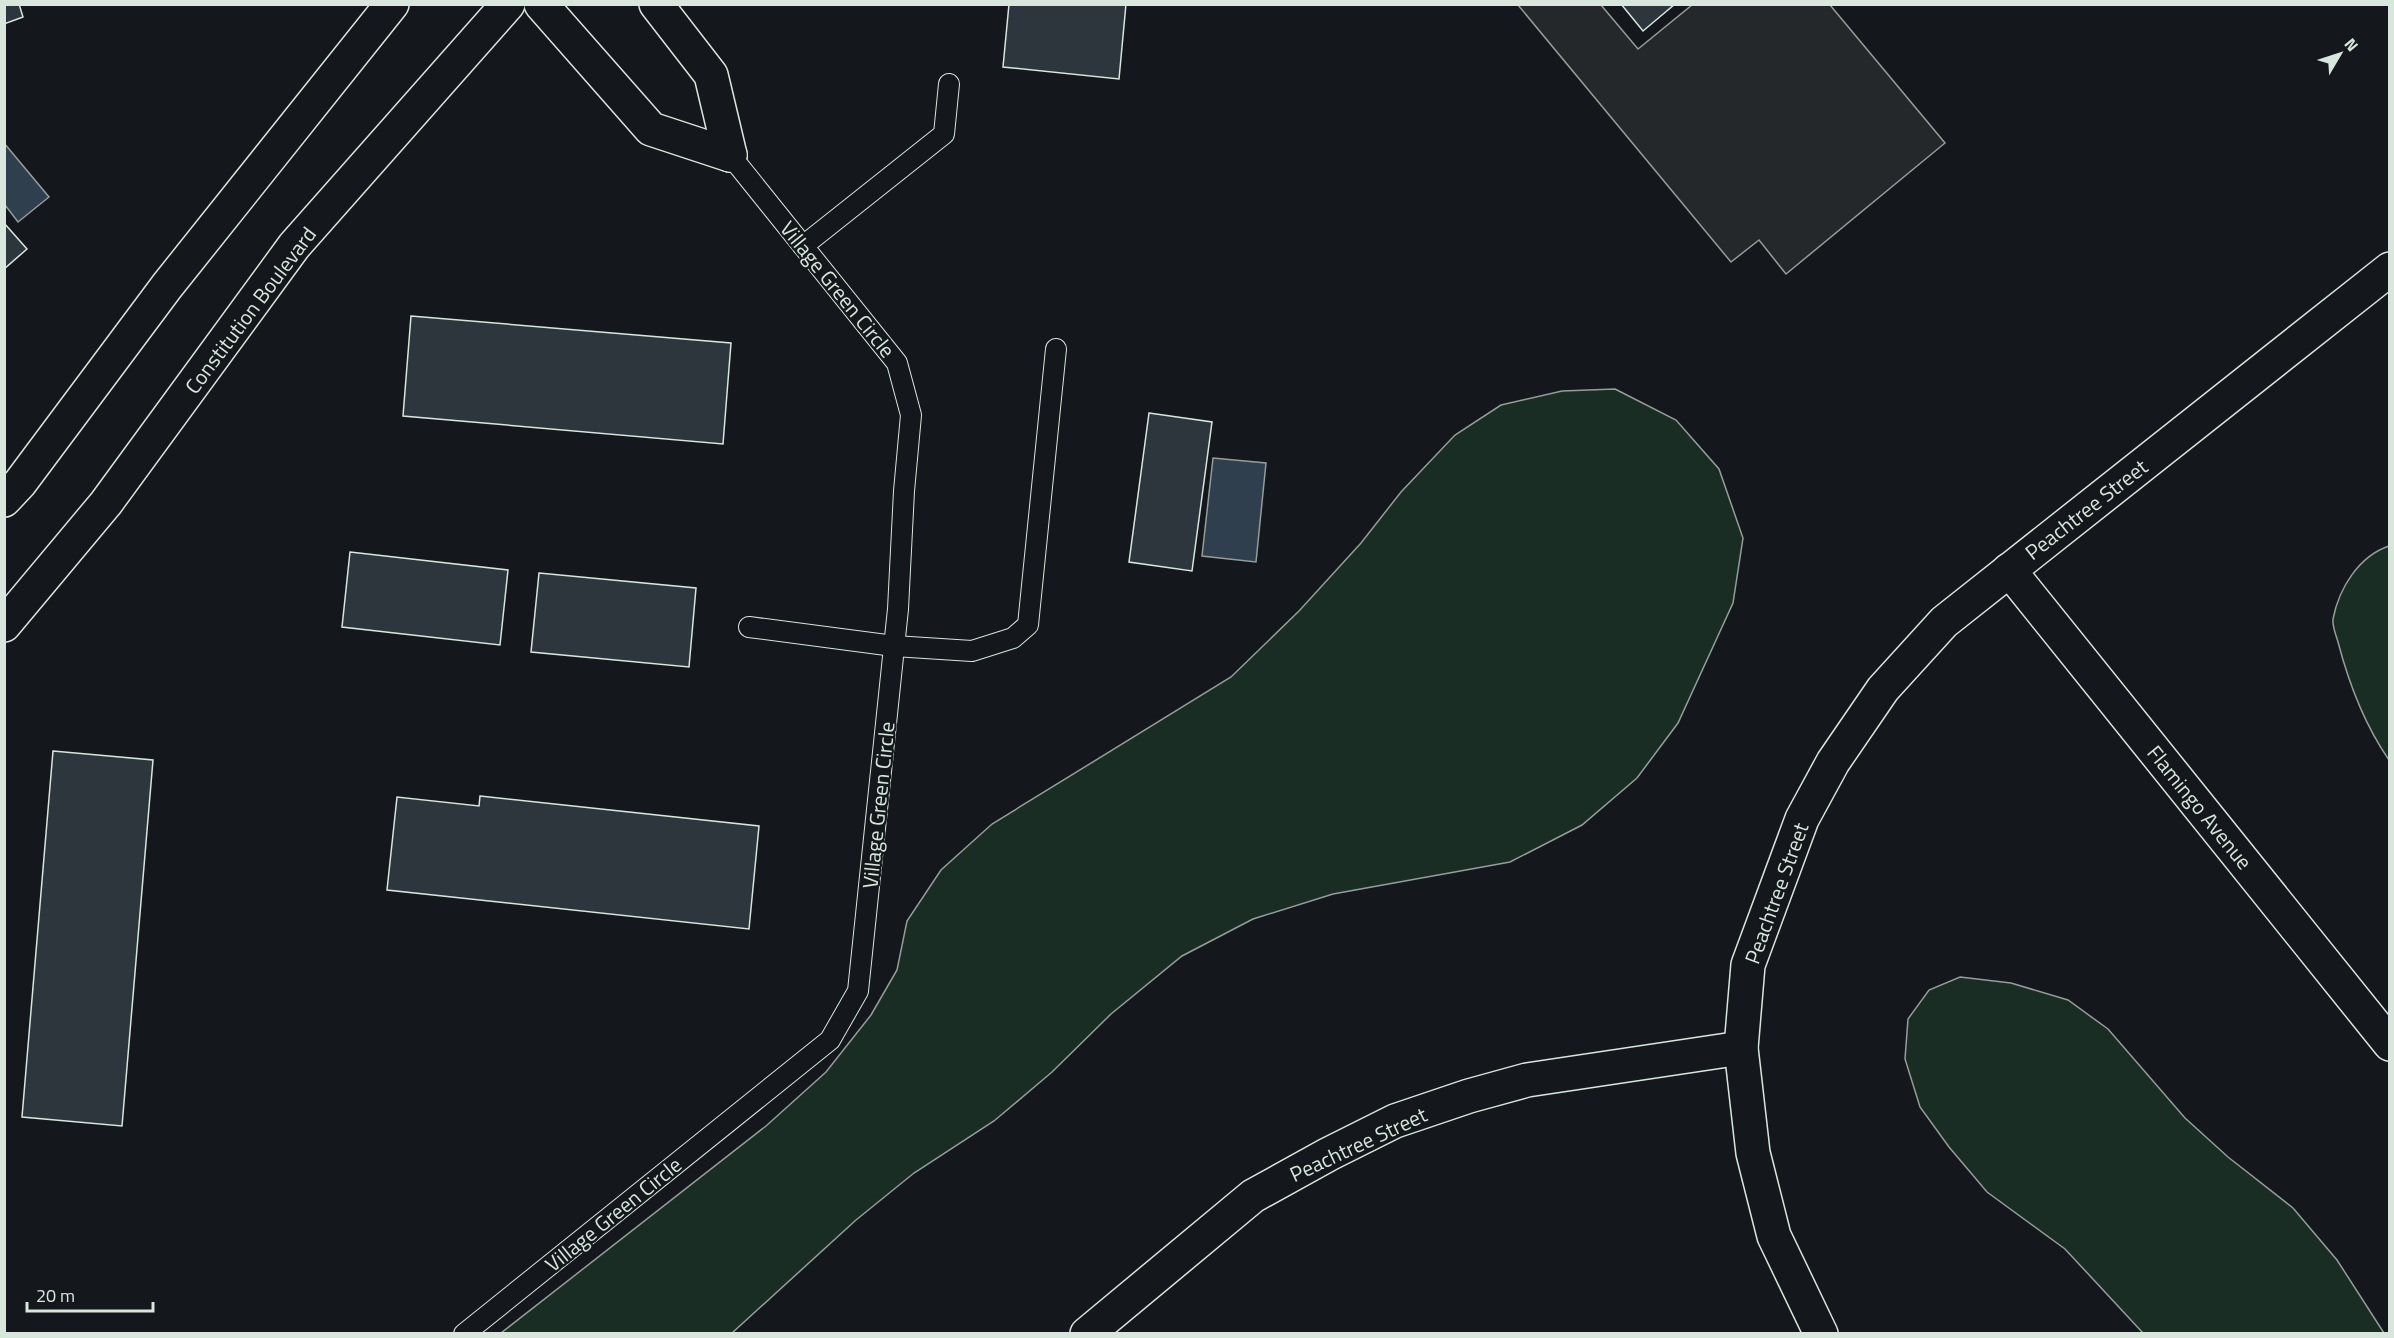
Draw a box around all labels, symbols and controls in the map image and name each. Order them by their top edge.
north arrow [2310,24,2370,84]
text: N [2339,33,2364,56]
street label: Village Green Circle [773,214,903,364]
street label: Constitution Boulevard [176,220,324,400]
street label: Peachtree Street [2018,450,2155,567]
street label: Village Green Circle [853,720,903,890]
street label: Flamingo Avenue [2140,738,2260,876]
street label: Peachtree Street [1736,817,1817,968]
street label: Peachtree Street [1284,1098,1433,1190]
street label: Village Green Circle [538,1149,688,1279]
scale bar [27,1275,153,1313]
text: 20 m [36,1282,75,1309]

